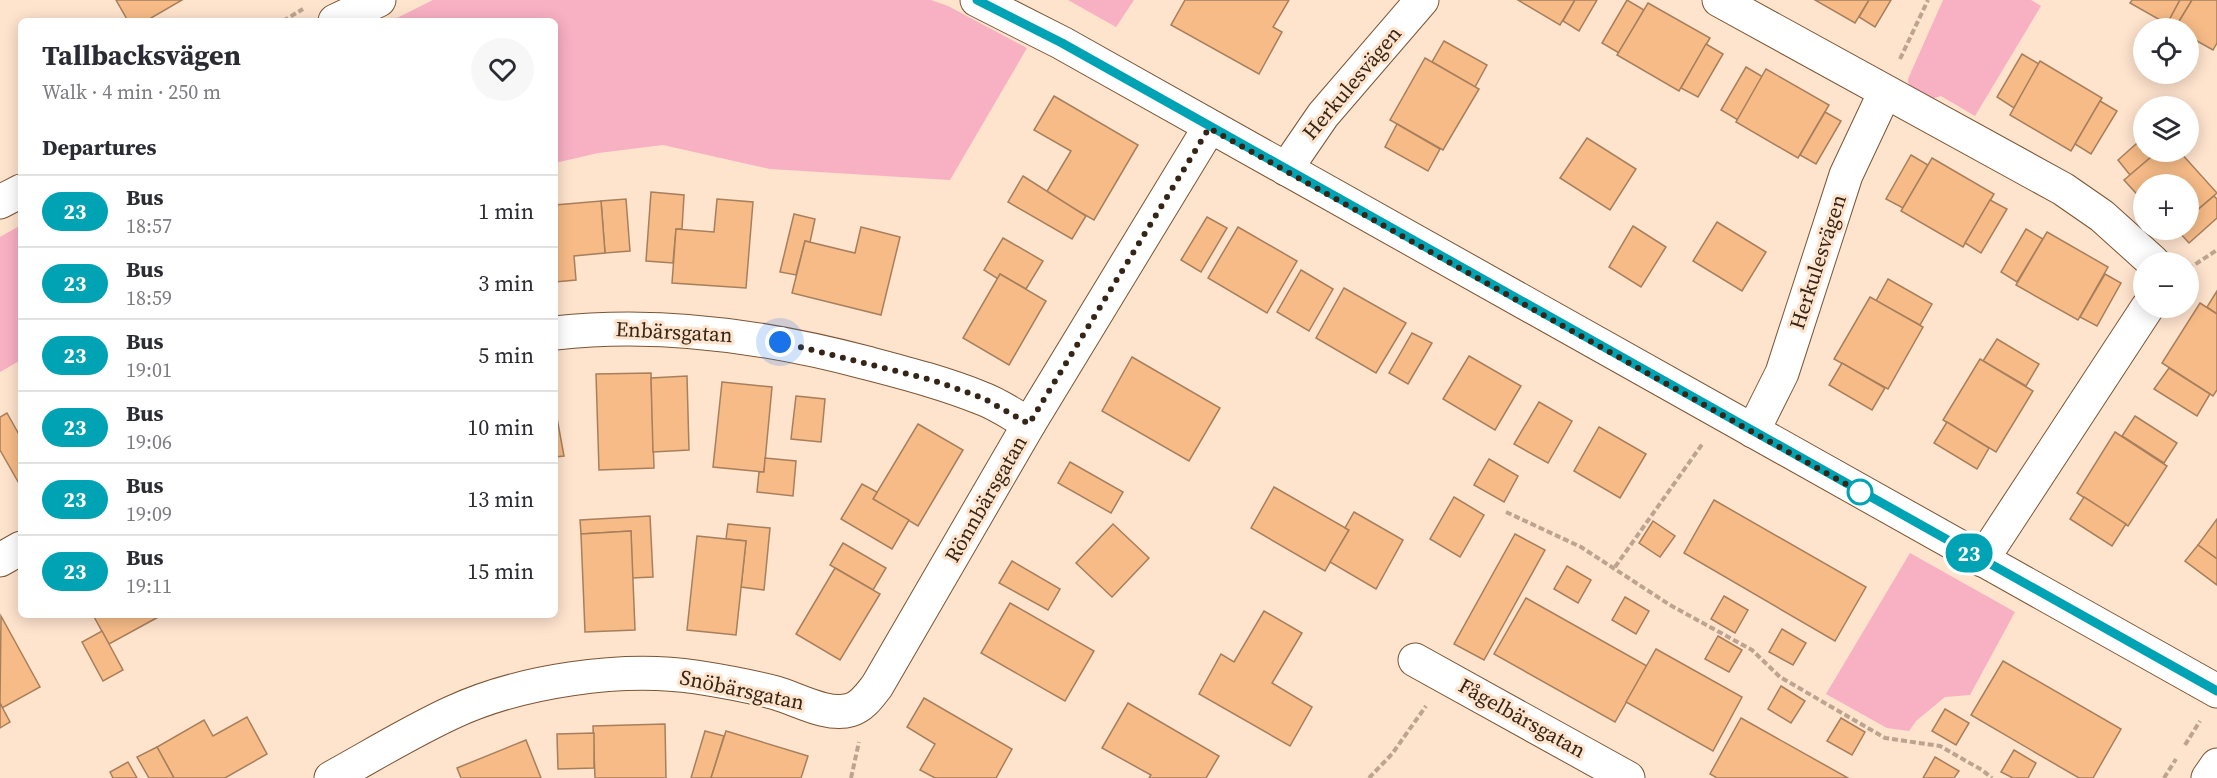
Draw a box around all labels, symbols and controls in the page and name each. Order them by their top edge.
map controls [2133,18,2199,318]
button: locate [2133,18,2199,84]
street label: Herkulesvägen [1295,19,1408,146]
text: Tallbacksvägen [42,36,241,74]
button: heart [471,38,534,101]
text: Walk · 4 min · 250 m [42,78,221,106]
button: layers [2133,96,2199,162]
text: Departures [42,132,156,162]
button: + [2133,174,2199,240]
text: Bus [126,182,163,212]
street label: Herkulesvägen [1782,190,1853,333]
text: 1 min [478,196,534,226]
text: 23 [64,197,86,226]
text: 18:57 [126,212,172,240]
button: − [2133,252,2199,318]
text: Bus [126,254,163,284]
text: 3 min [478,268,534,298]
text: 23 [64,269,86,298]
text: 18:59 [126,284,172,312]
street label: Enbärsgatan [615,314,734,349]
text: Bus [126,326,163,356]
your location [765,327,795,357]
text: 5 min [478,340,534,370]
text: 23 [64,341,86,370]
text: 19:01 [126,356,172,384]
text: Bus [126,398,163,428]
text: 10 min [467,412,534,442]
text: 23 [64,413,86,442]
text: 19:06 [126,428,172,456]
street label: Rönnbärsgatan [937,430,1034,568]
text: Bus [126,470,163,500]
unlabelled marker [1847,479,1873,505]
text: 13 min [467,484,534,514]
text: 23 [64,485,86,514]
text: 19:09 [126,500,172,528]
line badge: 23 [1942,534,1996,572]
text: 23 [1958,539,1980,568]
text: Bus [126,542,163,572]
text: 15 min [467,556,534,586]
text: 23 [64,557,86,586]
text: 19:11 [126,572,172,600]
street label: Snöbärsgatan [677,662,807,717]
street label: Fågelbärsgatan [1454,671,1591,765]

